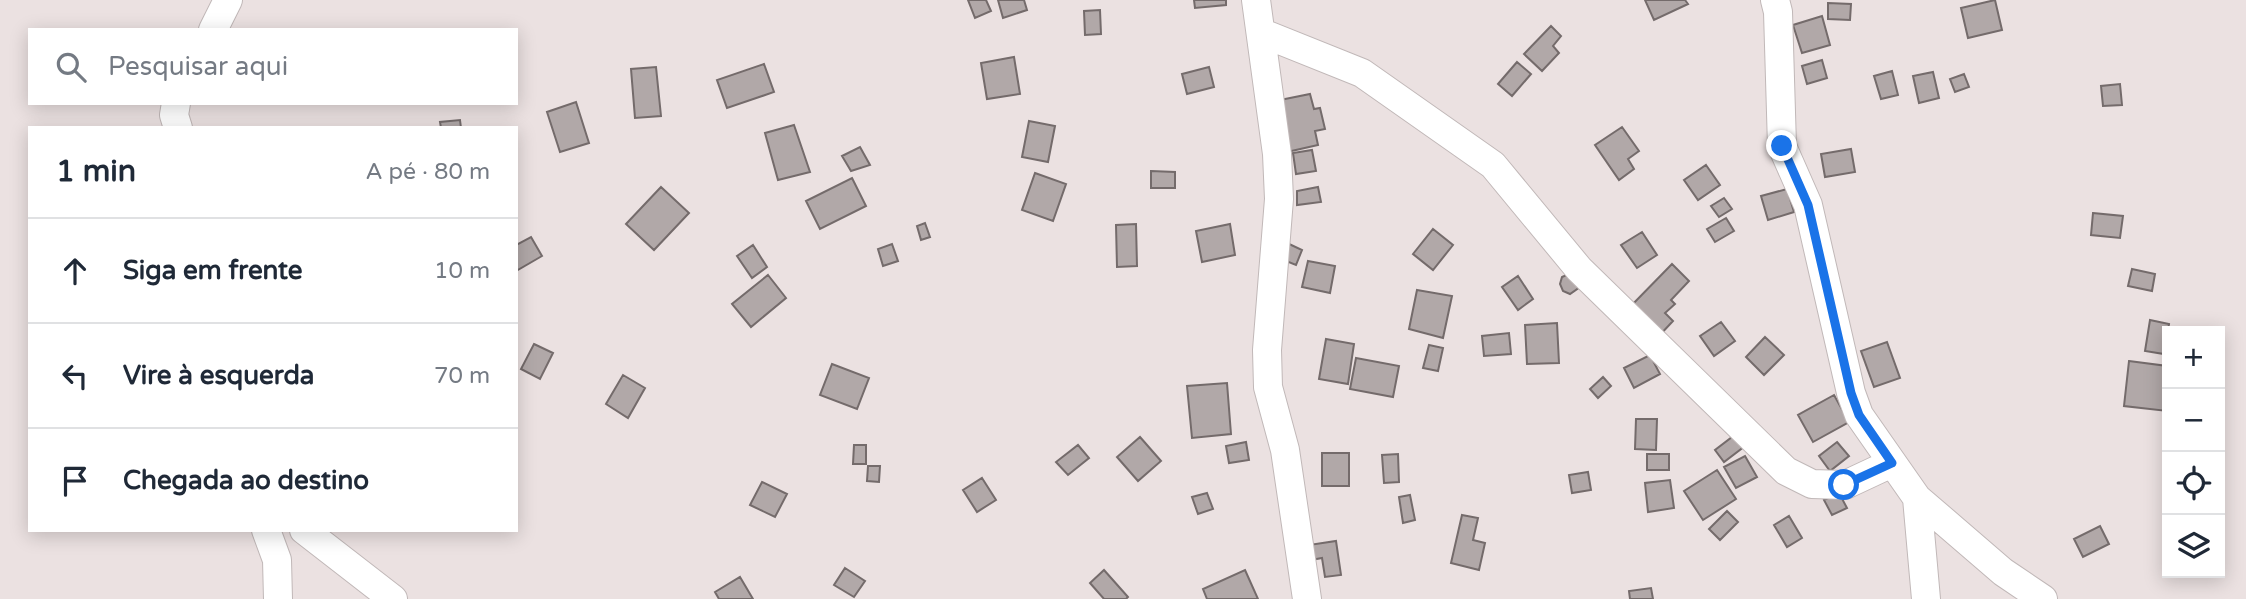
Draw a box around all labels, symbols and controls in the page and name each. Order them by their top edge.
search box [28,28,518,105]
icon: search [52,48,90,86]
text: Pesquisar aqui [108,51,288,82]
route end [1766,130,1797,161]
text: 1 min [56,153,136,190]
text: A pé · 80 m [365,158,490,186]
icon: ahead [56,252,94,290]
text: Siga em frente [123,255,303,286]
text: 10 m [434,257,490,285]
map controls [2162,326,2225,578]
button: + [2162,326,2225,389]
icon: left [56,357,94,395]
text: Vire à esquerda [123,360,314,391]
text: 70 m [434,362,490,390]
button: − [2162,389,2225,452]
button: locate [2162,452,2225,515]
icon: arrive [56,462,94,500]
text: Chegada ao destino [123,465,369,496]
route start [1828,469,1859,500]
button: layers [2162,515,2225,578]

